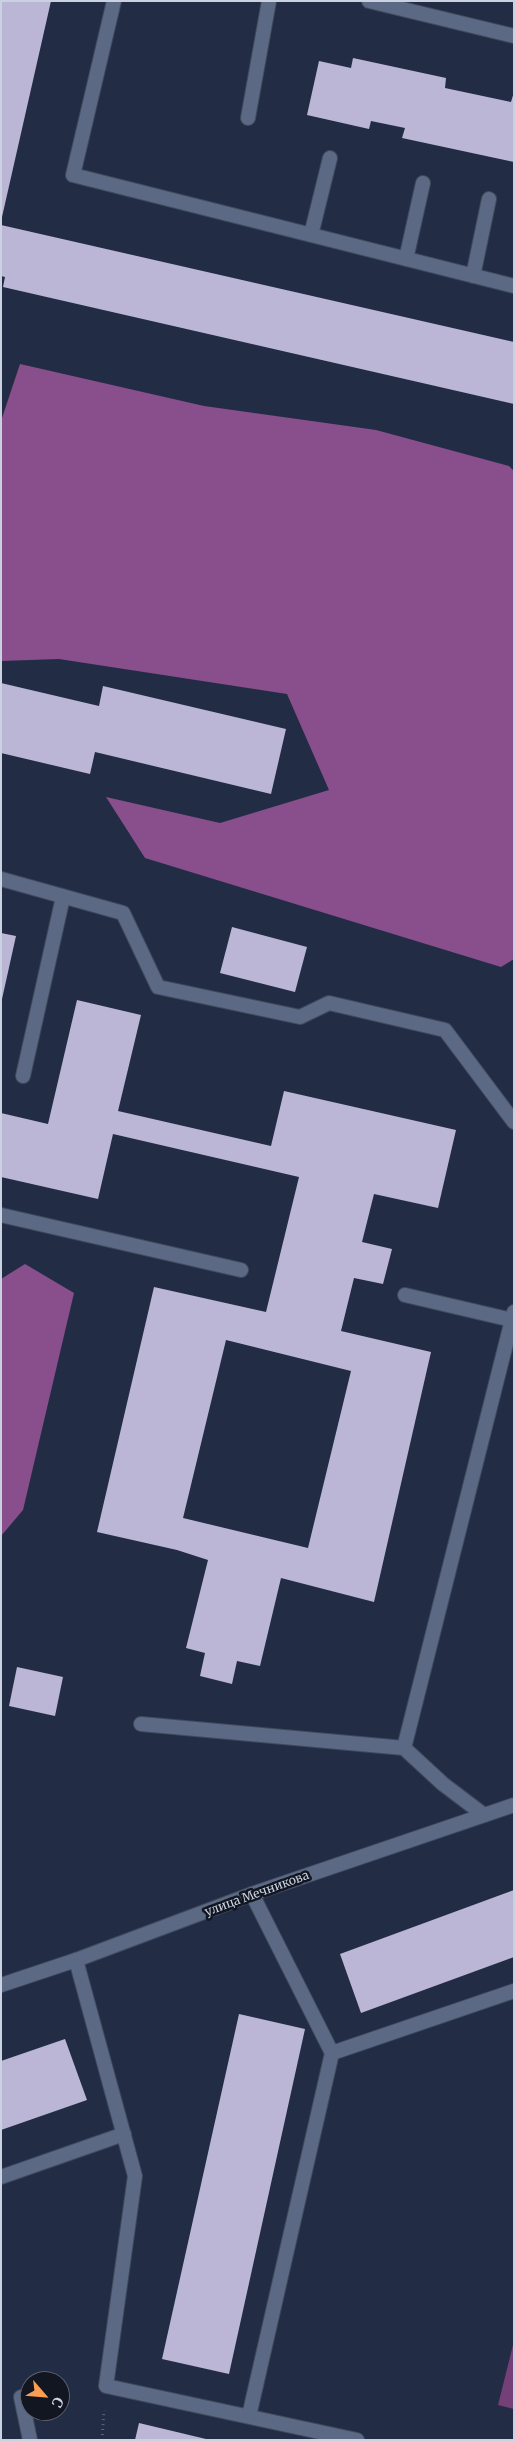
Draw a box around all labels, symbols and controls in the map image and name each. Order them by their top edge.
street label: улица Мечникова [203,1868,311,1920]
north arrow [20,2371,70,2421]
text: С [47,2394,68,2411]

